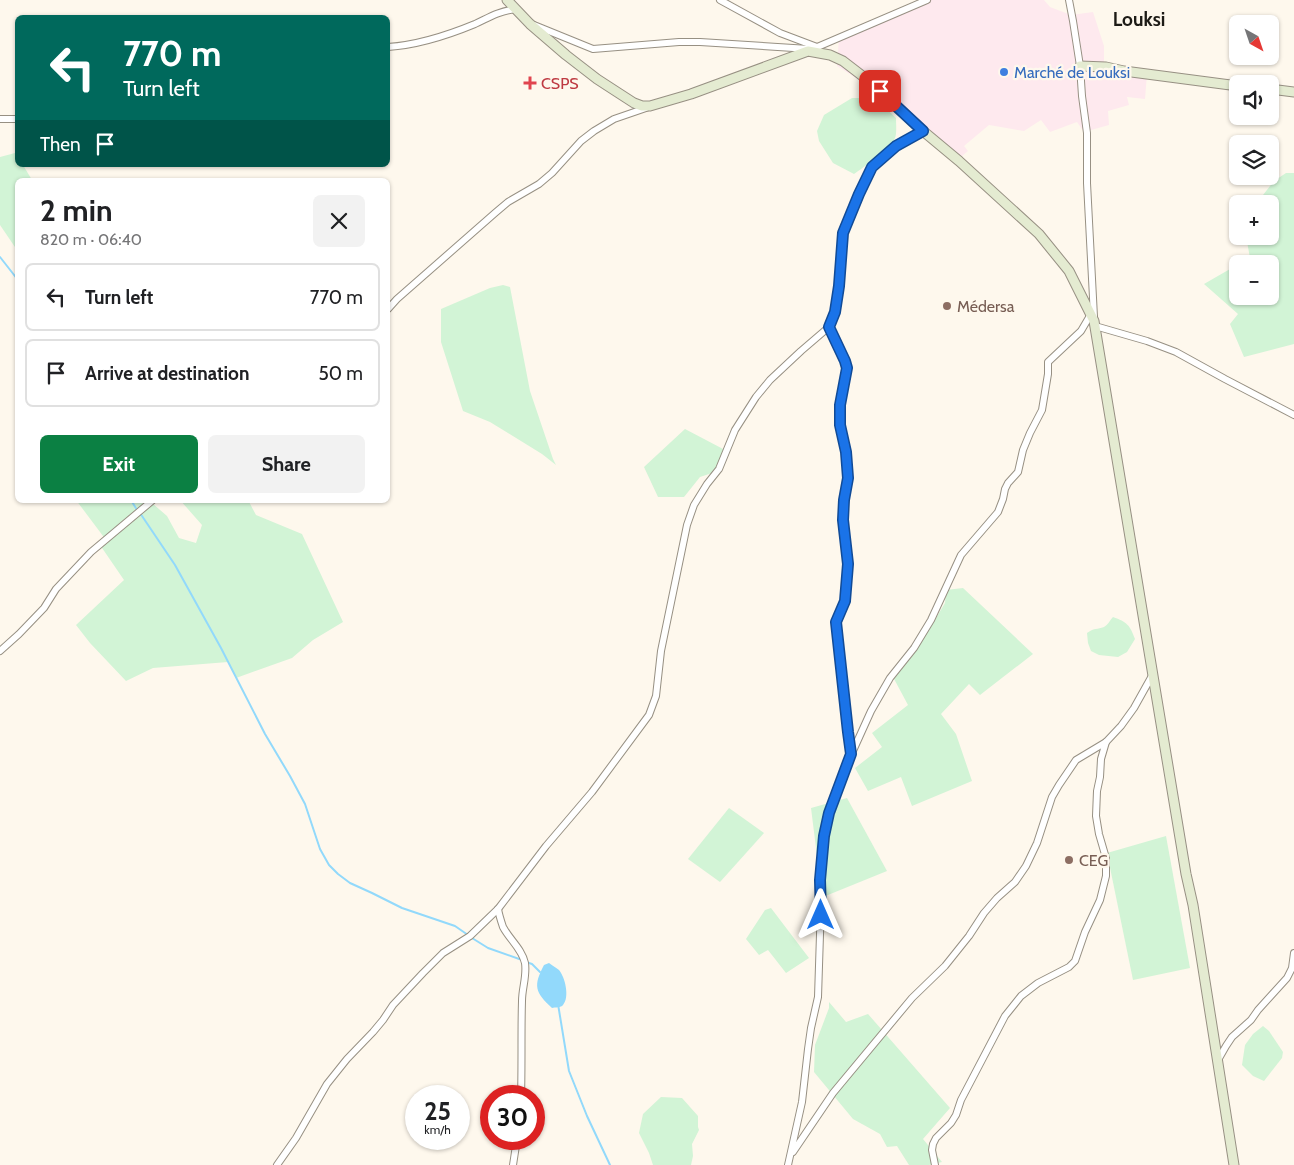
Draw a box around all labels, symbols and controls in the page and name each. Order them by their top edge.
district label: Louksi [1113,8,1165,31]
north arrow [1229,15,1279,65]
map controls [1229,15,1279,305]
text: 770 m [123,32,221,75]
icon: left [40,35,105,100]
place label: Marché de Louksi [1014,63,1130,82]
marker: Marché de Louksi [998,66,1010,78]
pin [859,70,901,112]
place label: CSPS [541,74,579,93]
text: Turn left [123,75,200,102]
button: sound [1229,75,1279,125]
marker: CSPS [523,76,537,90]
icon: arrive [866,77,894,105]
icon: arrive [91,130,119,158]
text: Then [40,133,81,156]
button: layers [1229,135,1279,185]
text: 2 min [40,192,112,229]
button: close [313,195,365,247]
button: + [1229,195,1279,245]
text: 820 m · 06:40 [40,230,142,249]
button: − [1229,255,1279,305]
icon: left [42,283,70,311]
text: Turn left [85,286,153,309]
text: 770 m [310,286,363,309]
place label: Médersa [957,297,1015,316]
marker: Médersa [941,300,953,312]
icon: arrive [42,359,70,387]
text: Arrive at destination [85,362,249,385]
text: 50 m [319,362,363,385]
button: Exit [40,435,198,493]
button: Share [208,435,365,493]
place label: CEG [1079,851,1108,870]
marker: CEG [1063,854,1075,866]
position arrow [794,888,846,940]
speed limit sign: 30 [480,1085,545,1150]
text: 25 [424,1096,451,1126]
text: km/h [424,1122,451,1137]

